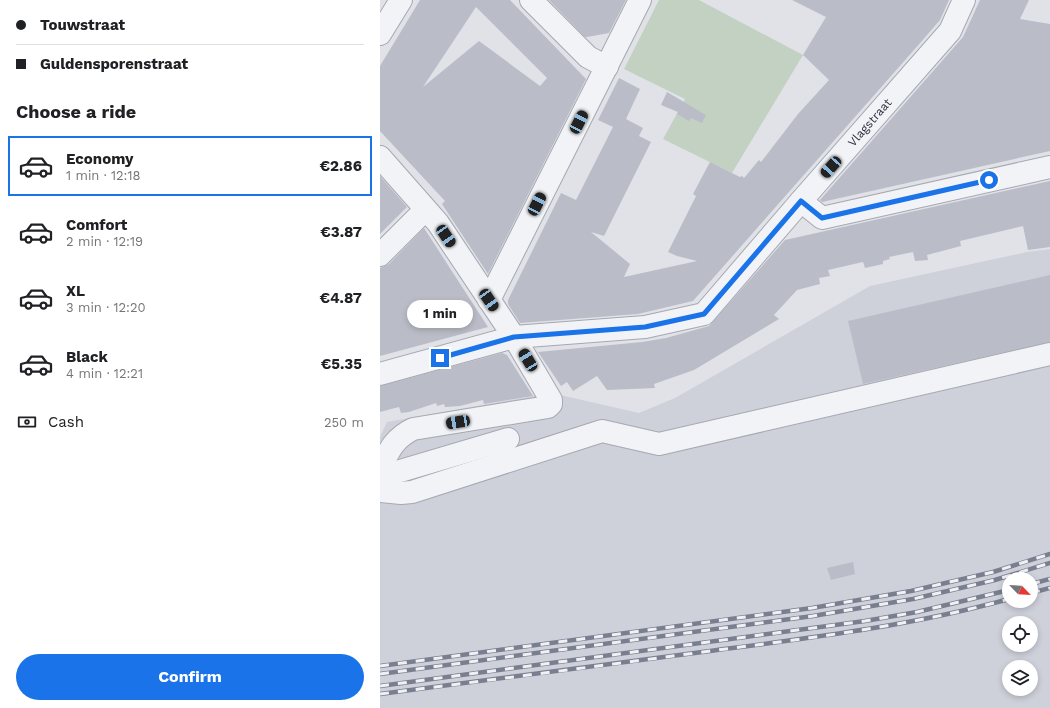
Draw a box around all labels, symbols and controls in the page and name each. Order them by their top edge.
text: Touwstraat [40,16,125,34]
text: Guldensporenstraat [40,55,188,73]
street label: Vlagstraat [845,96,894,149]
text: Choose a ride [16,101,136,122]
car [568,109,590,135]
icon: car [18,148,54,184]
text: Economy [66,150,133,168]
car [819,154,843,180]
text: €2.86 [320,157,362,175]
text: 1 min · 12:18 [66,168,141,183]
route start [980,171,998,189]
car [526,191,548,217]
icon: car [18,214,54,250]
text: Comfort [66,216,127,234]
text: €3.87 [320,223,362,241]
car [434,223,458,249]
text: 2 min · 12:19 [66,234,143,249]
icon: car [18,280,54,316]
text: XL [66,282,85,300]
car [477,287,501,313]
text: €4.87 [319,289,362,307]
text: 3 min · 12:20 [66,300,146,315]
callout: 1 min [407,300,473,328]
text: 1 min [423,306,457,321]
icon: car [18,346,54,382]
car [517,347,539,373]
text: Black [66,348,108,366]
route end [431,349,449,367]
text: €5.35 [321,355,362,373]
text: 4 min · 12:21 [66,366,143,381]
icon: cash [16,411,38,433]
text: Cash [48,413,84,431]
car [445,414,471,430]
text: 250 m [324,415,364,430]
north arrow [1002,572,1038,608]
map controls [1002,572,1038,696]
button: locate [1002,616,1038,652]
button: Confirm [16,654,364,700]
button: layers [1002,660,1038,696]

